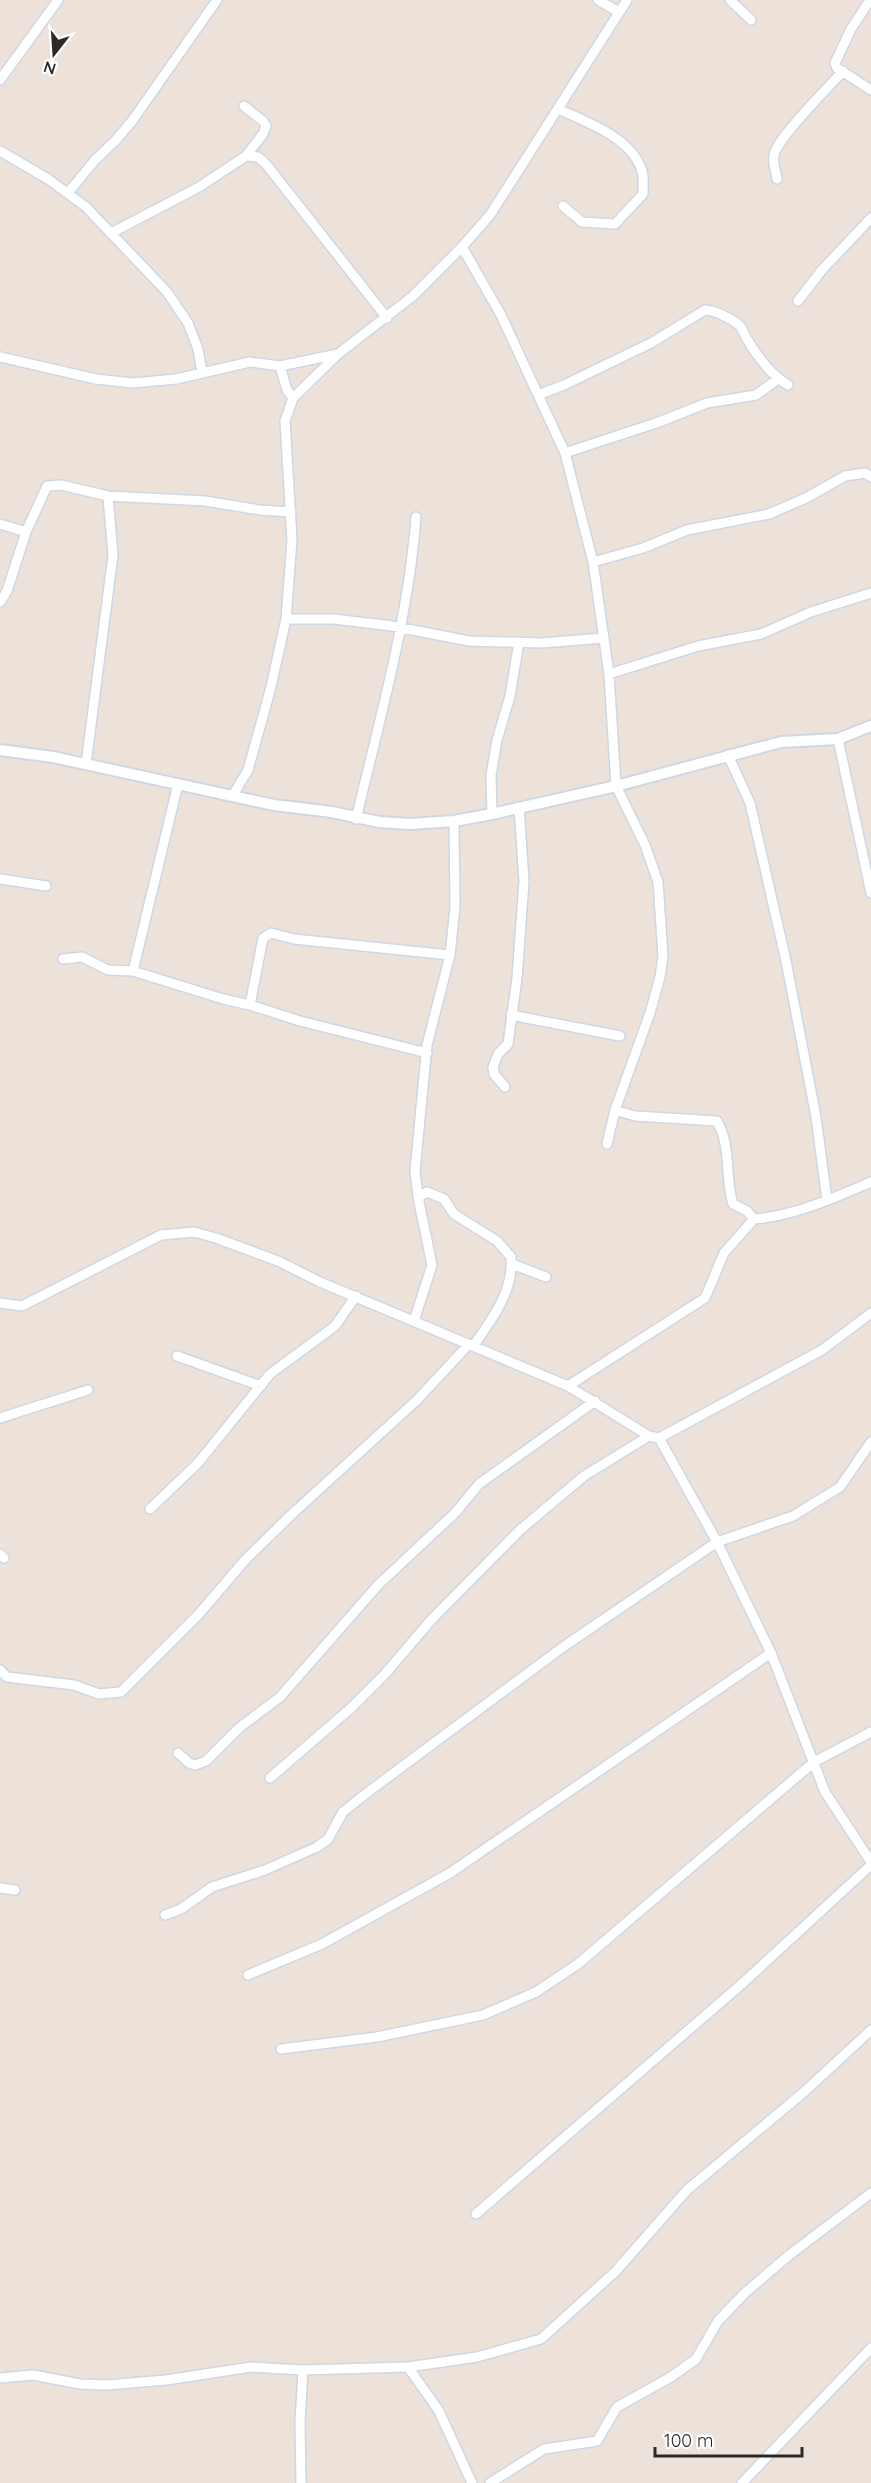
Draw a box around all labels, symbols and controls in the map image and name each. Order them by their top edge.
north arrow [24,24,84,84]
text: N [41,57,58,80]
scale bar [655,2420,802,2458]
text: 100 m [664,2429,713,2452]

